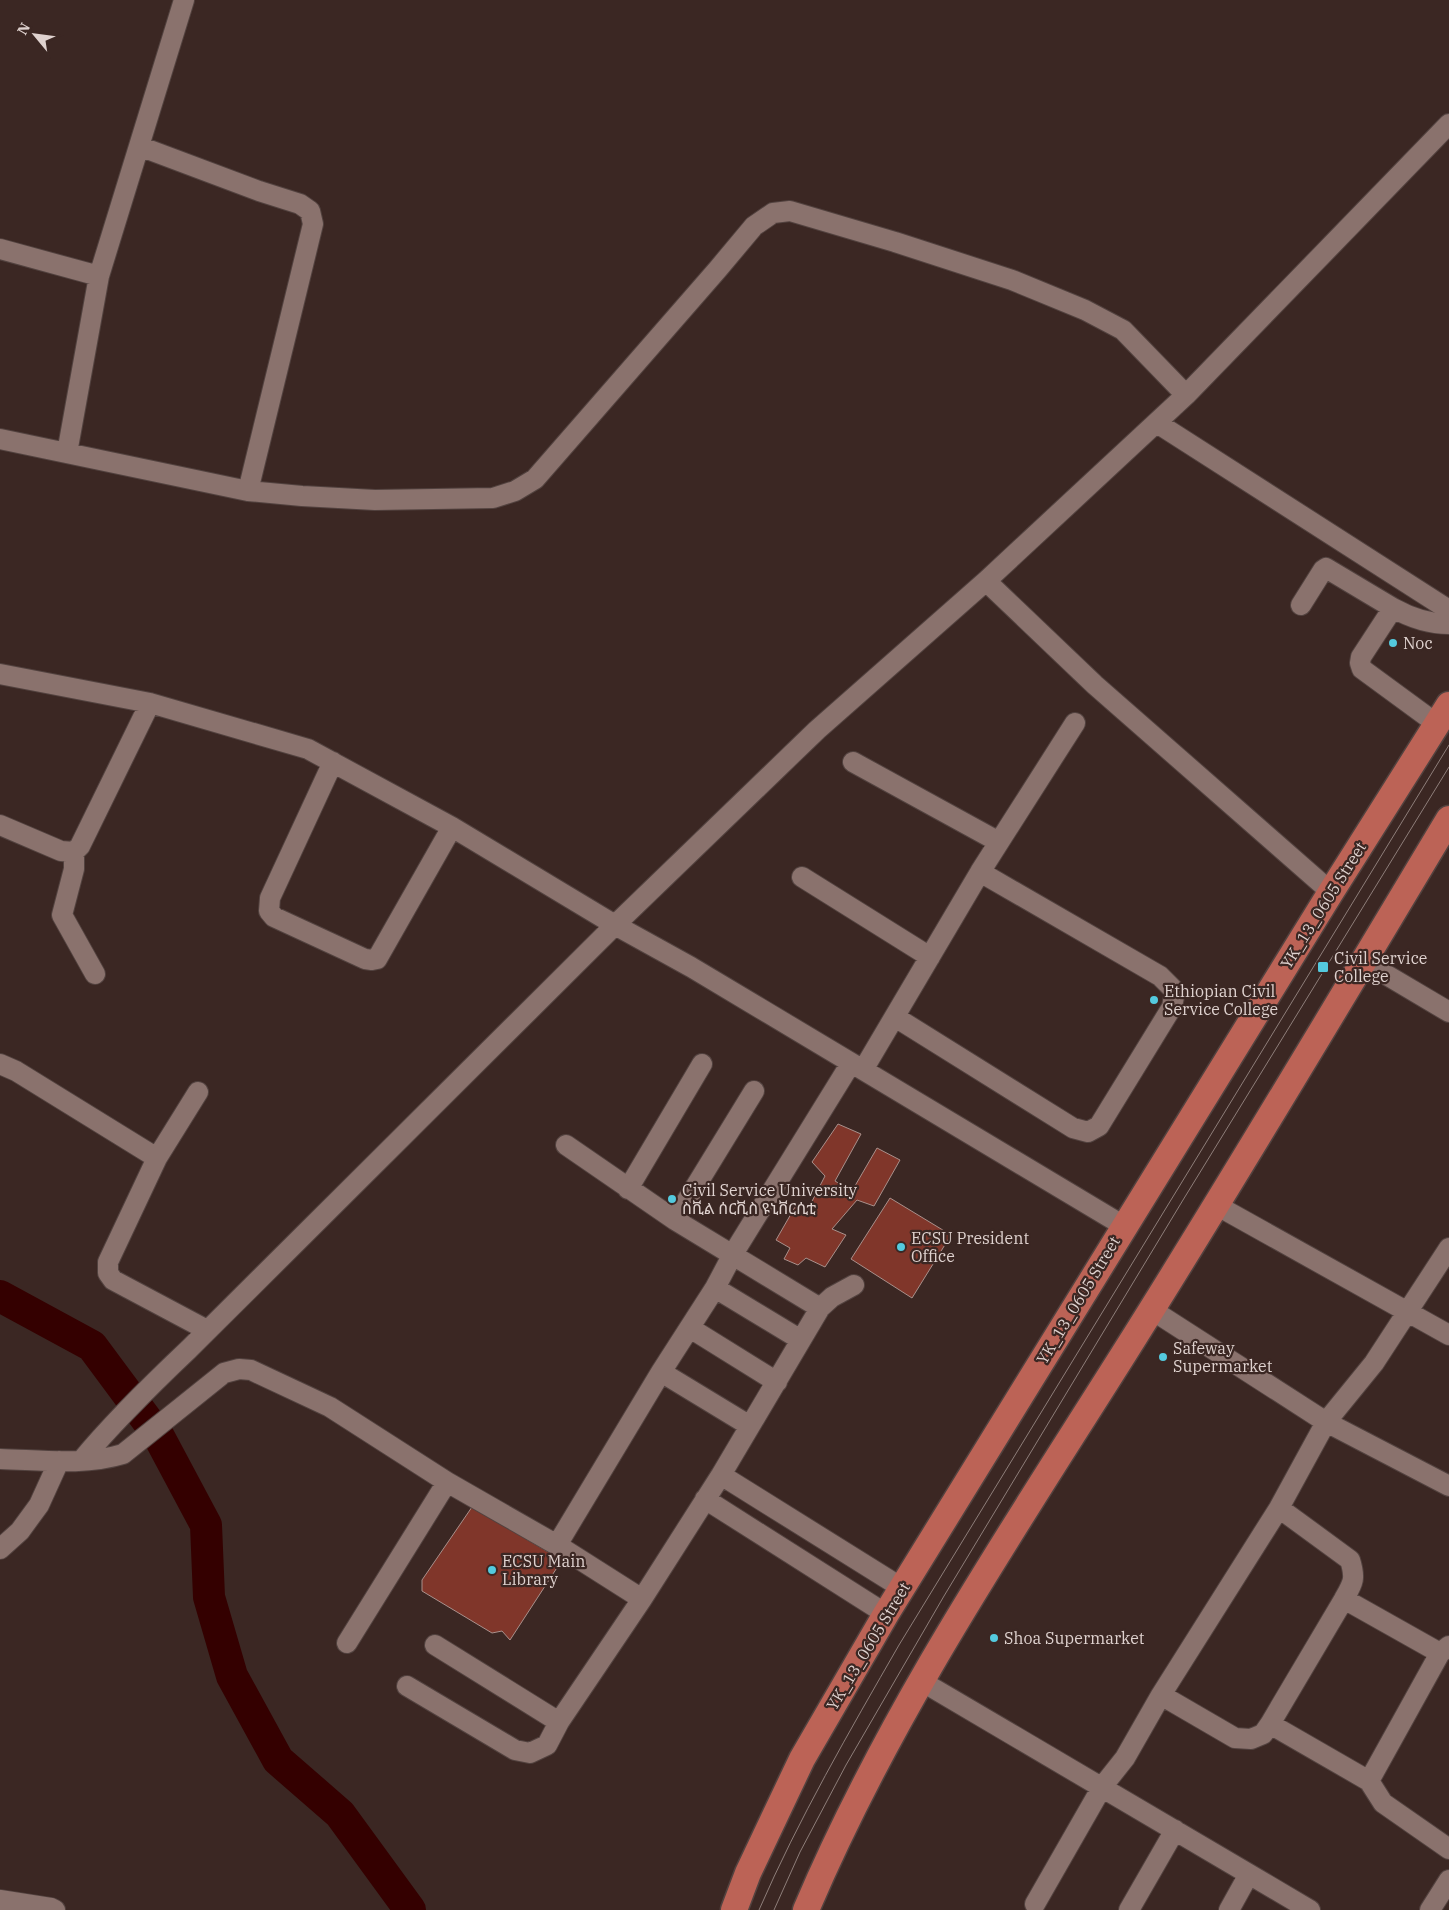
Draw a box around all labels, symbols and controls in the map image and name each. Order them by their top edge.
north arrow [10,10,60,60]
text: N [13,19,34,38]
place label: Noc [1403,633,1433,653]
marker: Noc [1387,637,1399,649]
street label: YK_13_0605 Street [1276,838,1370,972]
place label: Civil Service College [1334,948,1427,986]
marker: Civil Service College [1316,960,1330,974]
place label: Ethiopian Civil Service College [1164,981,1278,1019]
marker: Ethiopian Civil Service College [1148,994,1160,1006]
place label: Civil Service University ስቪል ሰርቪስ ዩኒቨርሲቲ [682,1180,858,1218]
marker: Civil Service University ስቪል ሰርቪስ ዩኒቨርሲቲ [666,1193,678,1205]
place label: ECSU President Office [911,1228,1029,1266]
street label: YK_13_0605 Street [1032,1232,1124,1368]
marker: ECSU President Office [895,1241,907,1253]
place label: Safeway Supermarket [1173,1338,1273,1376]
marker: Safeway Supermarket [1157,1351,1169,1363]
place label: ECSU Main Library [502,1551,585,1589]
marker: ECSU Main Library [486,1564,498,1576]
street label: YK_13_0605 Street [822,1578,914,1714]
place label: Shoa Supermarket [1004,1628,1145,1648]
marker: Shoa Supermarket [988,1632,1000,1644]

